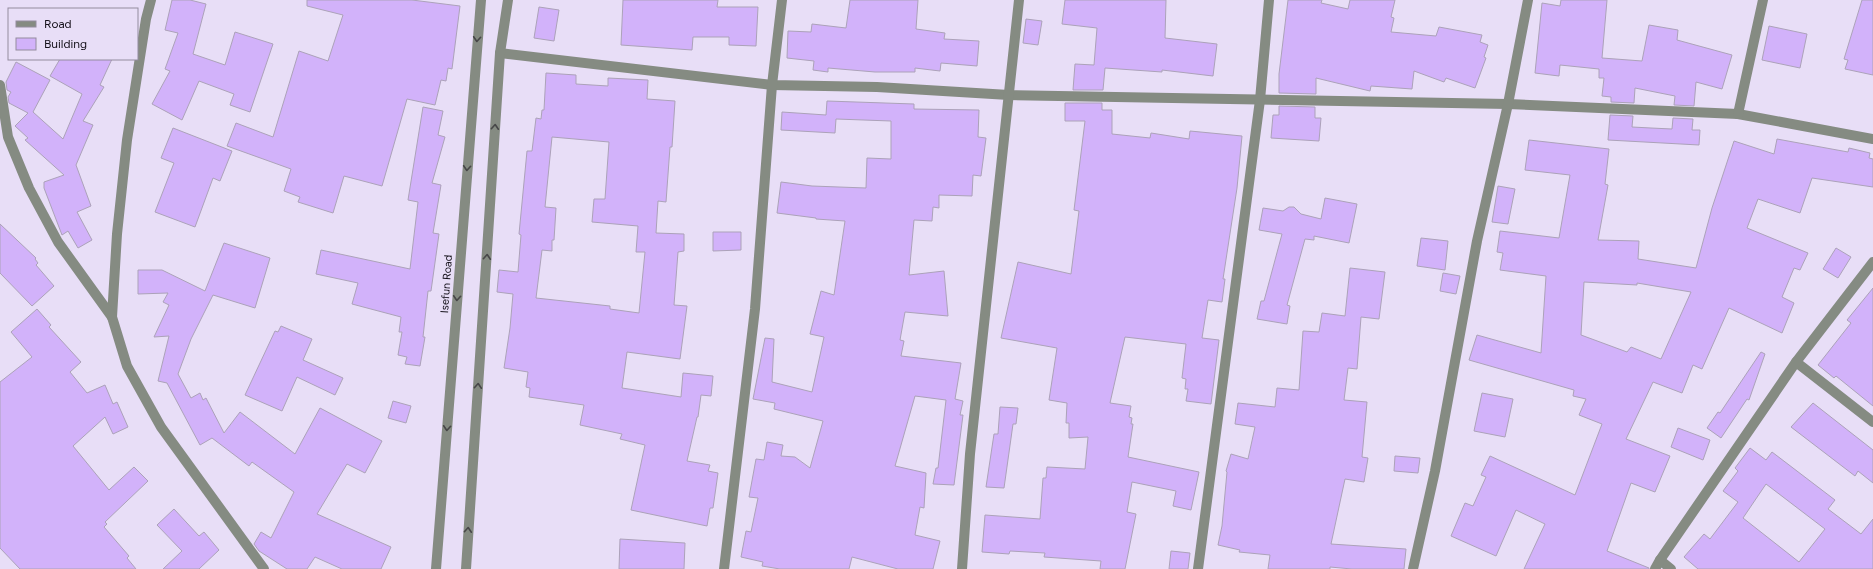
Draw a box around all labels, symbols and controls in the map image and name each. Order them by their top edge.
legend [8,8,138,60]
text: Road [44,17,72,31]
one-way arrow [473,36,482,42]
text: Building [44,37,87,51]
one-way arrow [491,124,500,130]
one-way arrow [463,165,472,172]
street label: Isefun Road [438,254,455,314]
one-way arrow [482,254,491,260]
one-way arrow [453,295,462,301]
one-way arrow [474,383,483,389]
one-way arrow [442,425,451,431]
one-way arrow [464,527,473,533]

